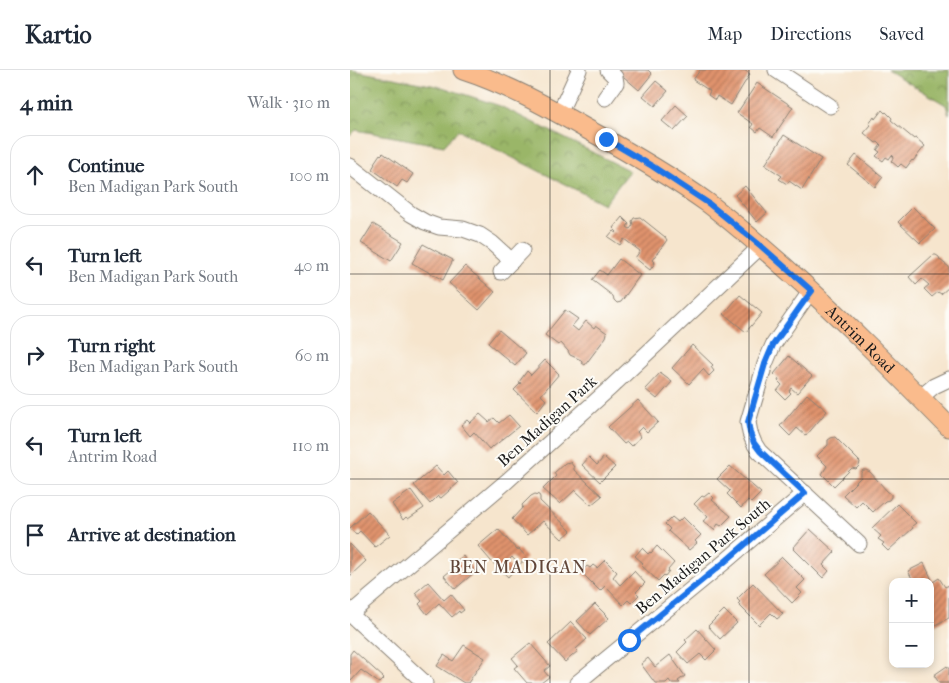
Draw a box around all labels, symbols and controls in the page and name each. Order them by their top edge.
text: Kartio [25,21,92,49]
text: Map [708,24,742,45]
text: Directions [770,24,851,45]
text: Saved [879,24,924,45]
text: 4 min [20,91,73,115]
text: Walk · 310 m [247,93,330,112]
route end [595,128,618,151]
text: Continue [68,155,144,177]
icon: ahead [21,161,49,189]
text: 100 m [289,166,329,185]
text: Ben Madigan Park South [68,177,238,196]
text: Turn left [68,245,142,267]
icon: left [21,251,49,279]
text: 40 m [294,256,329,275]
text: Ben Madigan Park South [68,267,238,286]
street label: Antrim Road [822,300,900,377]
text: Turn right [68,335,155,357]
icon: right [21,341,49,369]
text: 60 m [295,346,329,365]
text: Ben Madigan Park South [68,357,238,376]
street label: Ben Madigan Park [493,371,601,471]
text: Turn left [68,425,142,447]
icon: left [21,431,49,459]
text: 110 m [292,436,329,455]
text: Antrim Road [68,447,157,466]
street label: Ben Madigan Park South [632,494,774,618]
icon: arrive [21,521,49,549]
text: Arrive at destination [68,524,236,546]
district label: BEN MADIGAN [449,557,587,578]
map controls [889,578,934,668]
button: + [889,578,934,623]
button: − [889,623,934,668]
route start [618,629,641,652]

